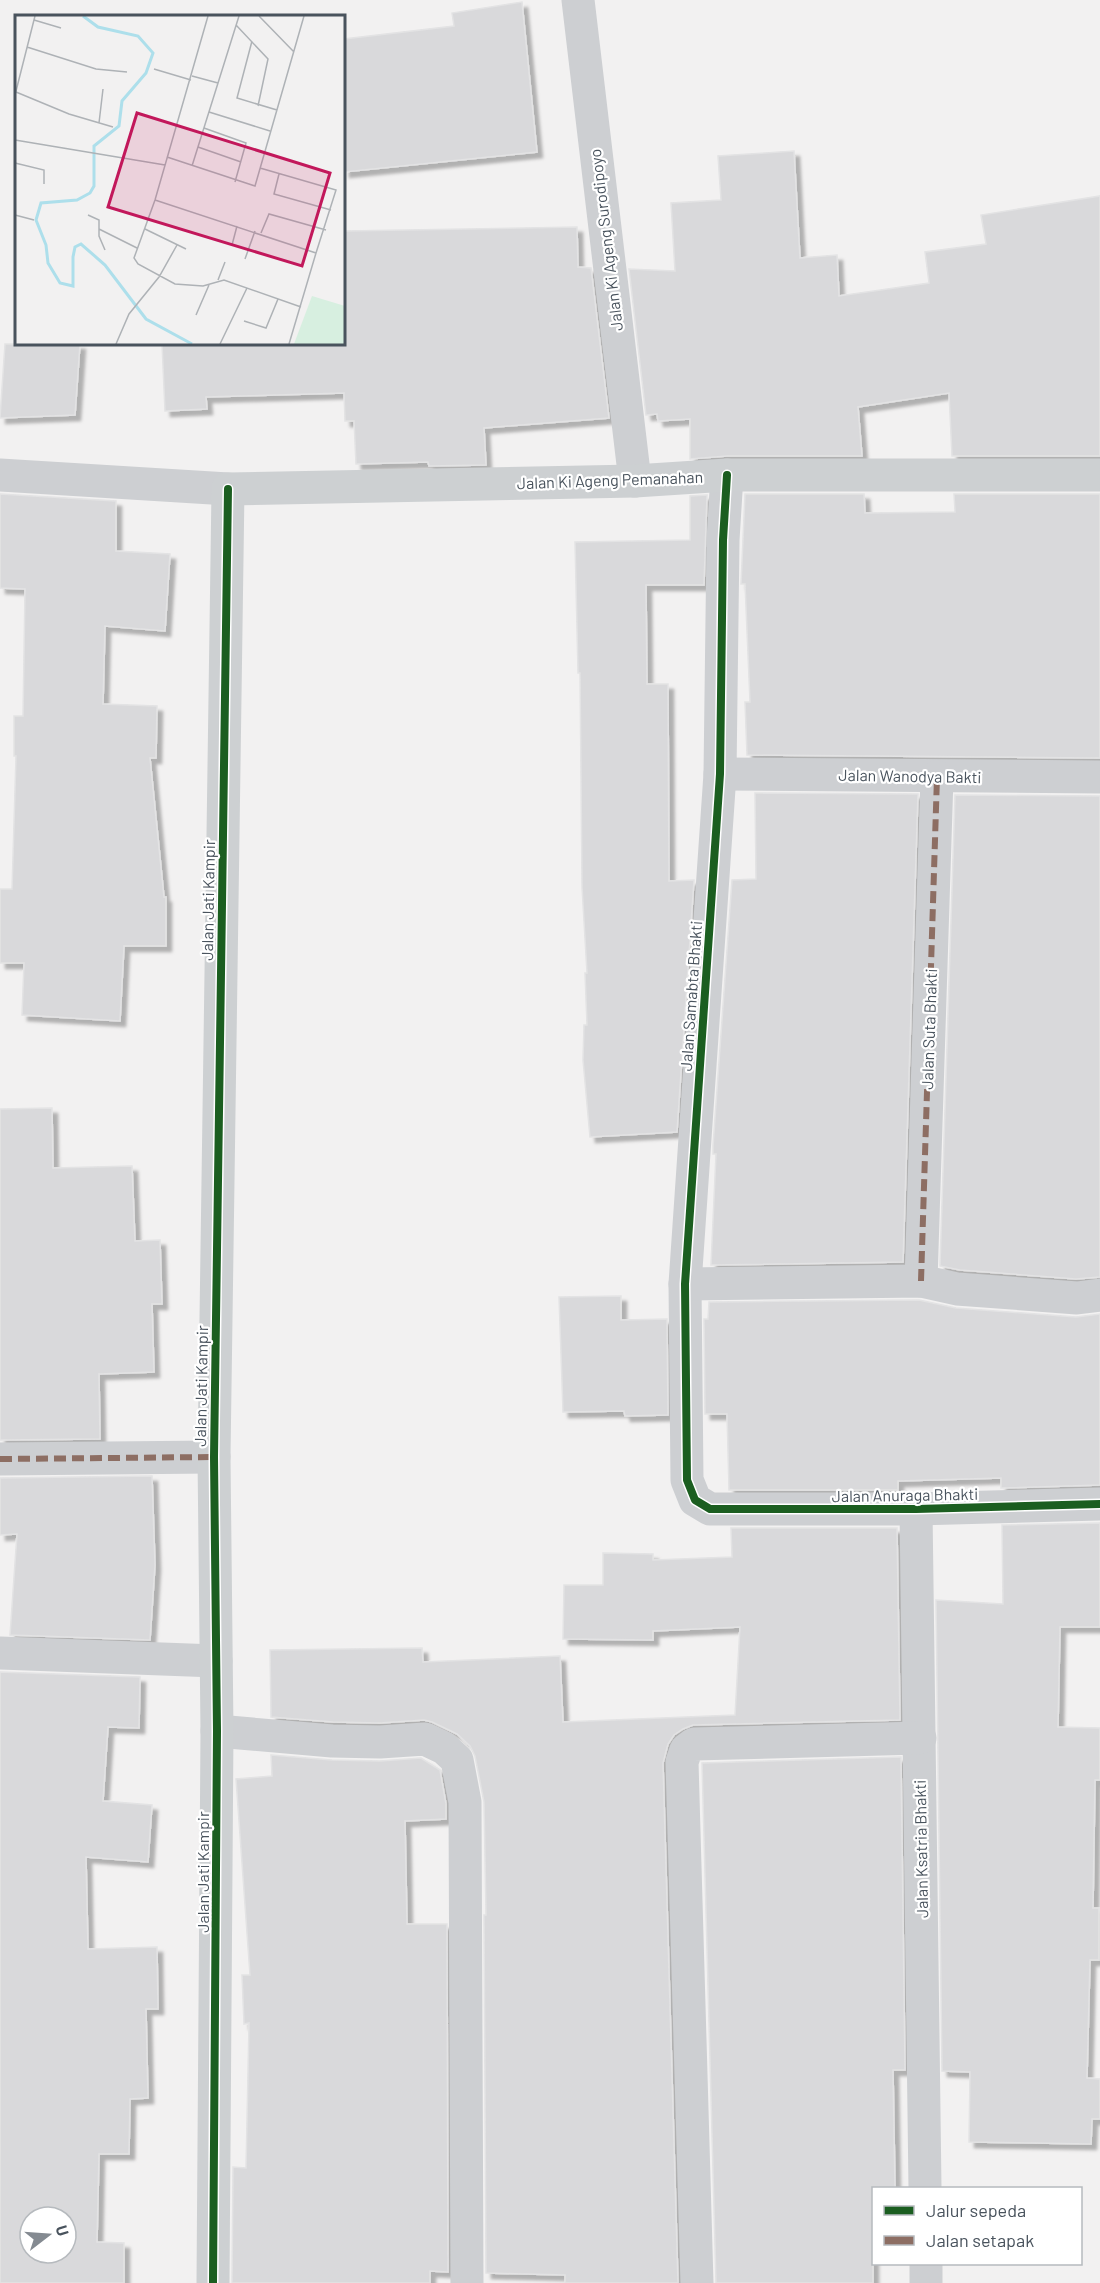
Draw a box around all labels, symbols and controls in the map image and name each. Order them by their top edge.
inset map [15,15,345,345]
street label: Jalan Ki Ageng Surodipoyo [585,148,626,332]
street label: Jalan Ki Ageng Pemanahan [517,467,703,492]
street label: Jalan Wanodya Bakti [838,765,982,786]
street label: Jalan Jati Kampir [197,839,218,961]
street label: Jalan Samabta Bhakti [676,920,705,1072]
street label: Jalan Suta Bhakti [917,968,940,1090]
street label: Jalan Jati Kampir [190,1325,211,1447]
street label: Jalan Anuraga Bhakti [832,1484,978,1505]
street label: Jalan Ksatria Bhakti [910,1780,931,1918]
street label: Jalan Jati Kampir [193,1811,212,1933]
legend [872,2187,1082,2265]
text: Jalur sepeda [926,2199,1026,2221]
north arrow [18,2205,78,2265]
text: U [52,2223,73,2238]
text: Jalan setapak [926,2229,1034,2251]

